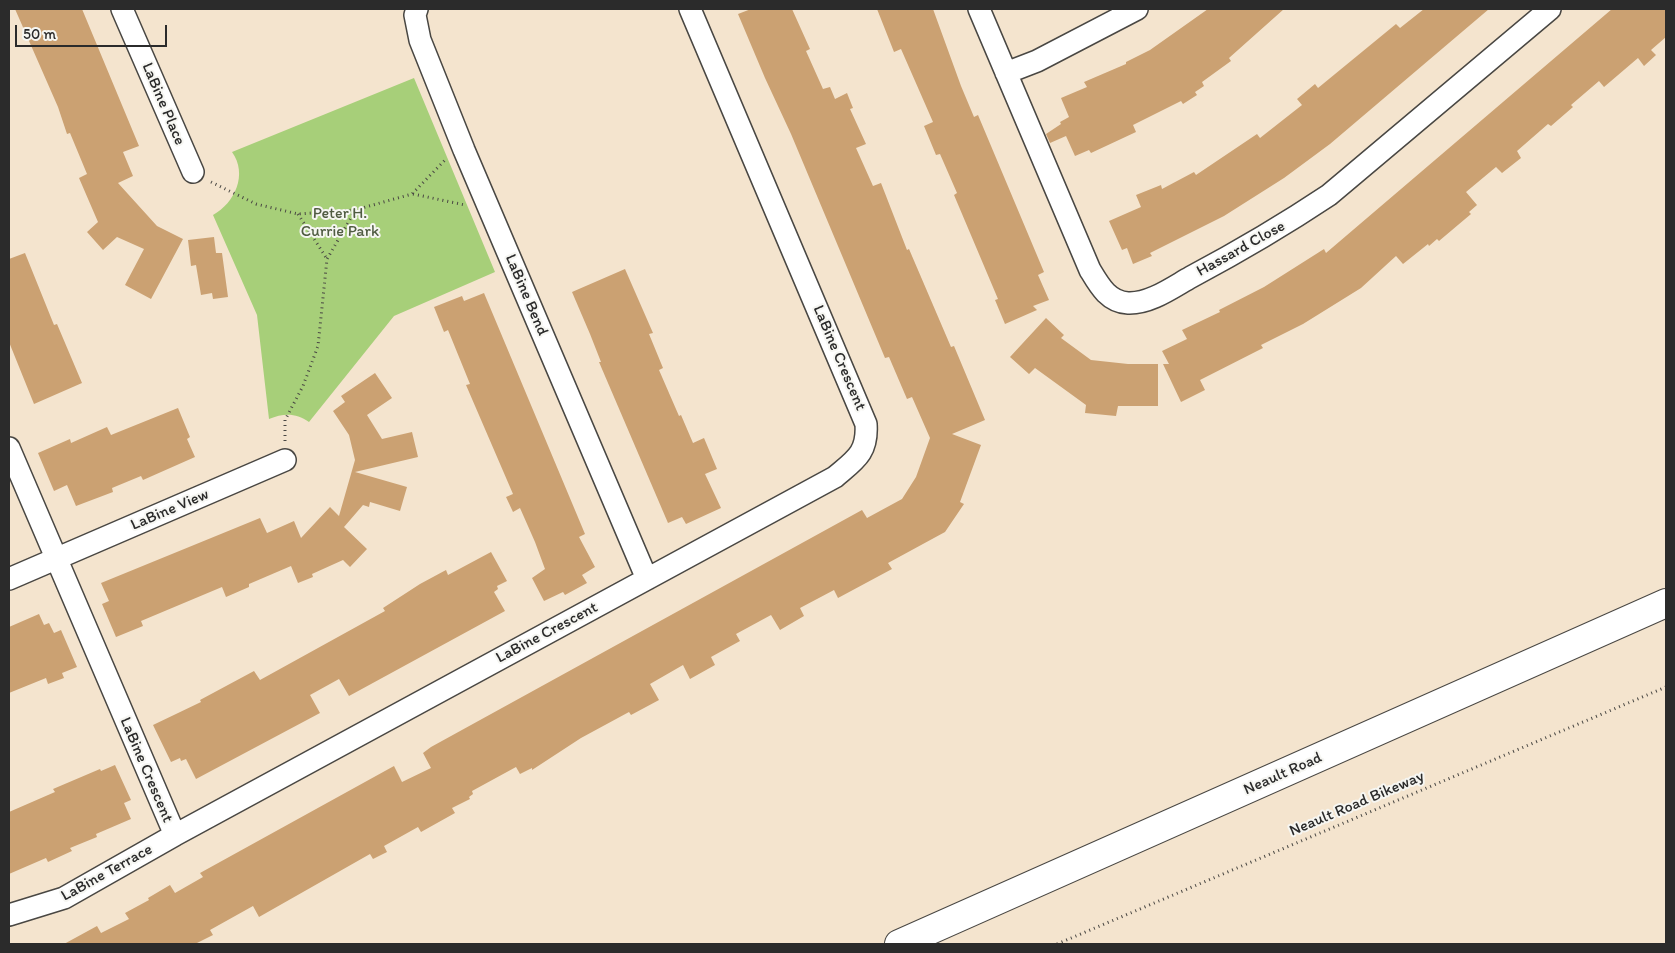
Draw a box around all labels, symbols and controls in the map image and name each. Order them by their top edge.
scale bar [18,15,170,47]
text: 50 m [23,25,56,43]
street label: LaBine Place [137,60,189,148]
park label: Peter H. Currie Park [301,204,379,242]
street label: Hassard Close [1193,217,1289,281]
street label: LaBine Bend [500,251,552,339]
street label: LaBine Crescent [808,303,870,413]
street label: LaBine View [128,485,212,535]
street label: LaBine Crescent [493,598,601,668]
street label: LaBine Crescent [115,715,177,825]
street label: Neault Road [1241,748,1325,800]
street label: Neault Road Bikeway [1287,767,1427,841]
street label: LaBine Terrace [58,840,156,906]

